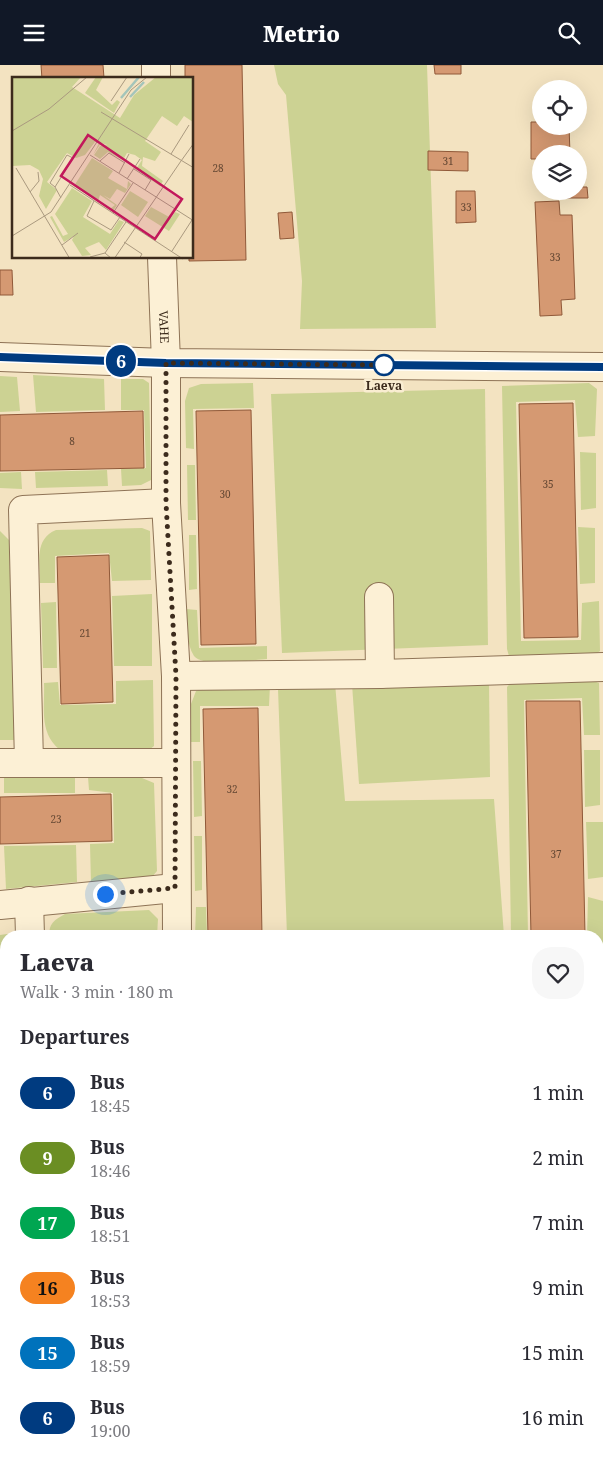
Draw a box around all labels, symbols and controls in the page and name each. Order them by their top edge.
text: Metrio [263,18,340,48]
icon: menu [20,19,48,47]
icon: search [555,19,583,47]
inset map [12,77,194,259]
map controls [532,80,587,200]
button: locate [532,80,587,135]
button: layers [532,145,587,200]
house number: 31 [442,154,454,168]
house number: 28 [212,161,224,175]
house number: 33 [460,200,472,214]
house number: 33 [549,250,561,264]
street label: VAHE [156,310,174,344]
line badge: 6 [105,345,137,377]
text: 6 [116,349,126,373]
marker: Laeva [373,354,395,376]
place label: Laeva [366,377,402,394]
house number: 8 [69,434,75,448]
house number: 35 [542,477,554,491]
house number: 30 [219,487,231,501]
house number: 21 [79,626,91,640]
house number: 32 [226,782,238,796]
house number: 23 [50,812,62,826]
house number: 37 [550,847,562,861]
your location [93,882,118,907]
text: Laeva [20,945,94,978]
button: heart [532,947,584,999]
text: Walk · 3 min · 180 m [20,981,173,1003]
text: Departures [20,1024,129,1050]
text: Bus [90,1069,125,1095]
text: 1 min [532,1080,584,1106]
text: 6 [42,1081,53,1105]
text: 18:45 [90,1095,130,1117]
text: Bus [90,1134,125,1160]
text: 2 min [532,1145,584,1171]
text: 9 [42,1146,53,1170]
text: 18:46 [90,1160,130,1182]
text: Bus [90,1199,125,1225]
text: 7 min [532,1210,584,1236]
text: 17 [37,1211,58,1235]
text: 18:51 [90,1225,130,1247]
text: Bus [90,1264,125,1290]
text: 9 min [532,1275,584,1301]
text: 16 [37,1276,58,1300]
text: 18:53 [90,1290,130,1312]
text: Bus [90,1329,125,1355]
text: 15 min [522,1340,584,1366]
text: 15 [37,1341,58,1365]
text: 18:59 [90,1355,130,1377]
text: Bus [90,1394,125,1420]
text: 16 min [522,1405,584,1431]
text: 6 [42,1406,53,1430]
text: 19:00 [90,1420,130,1442]

